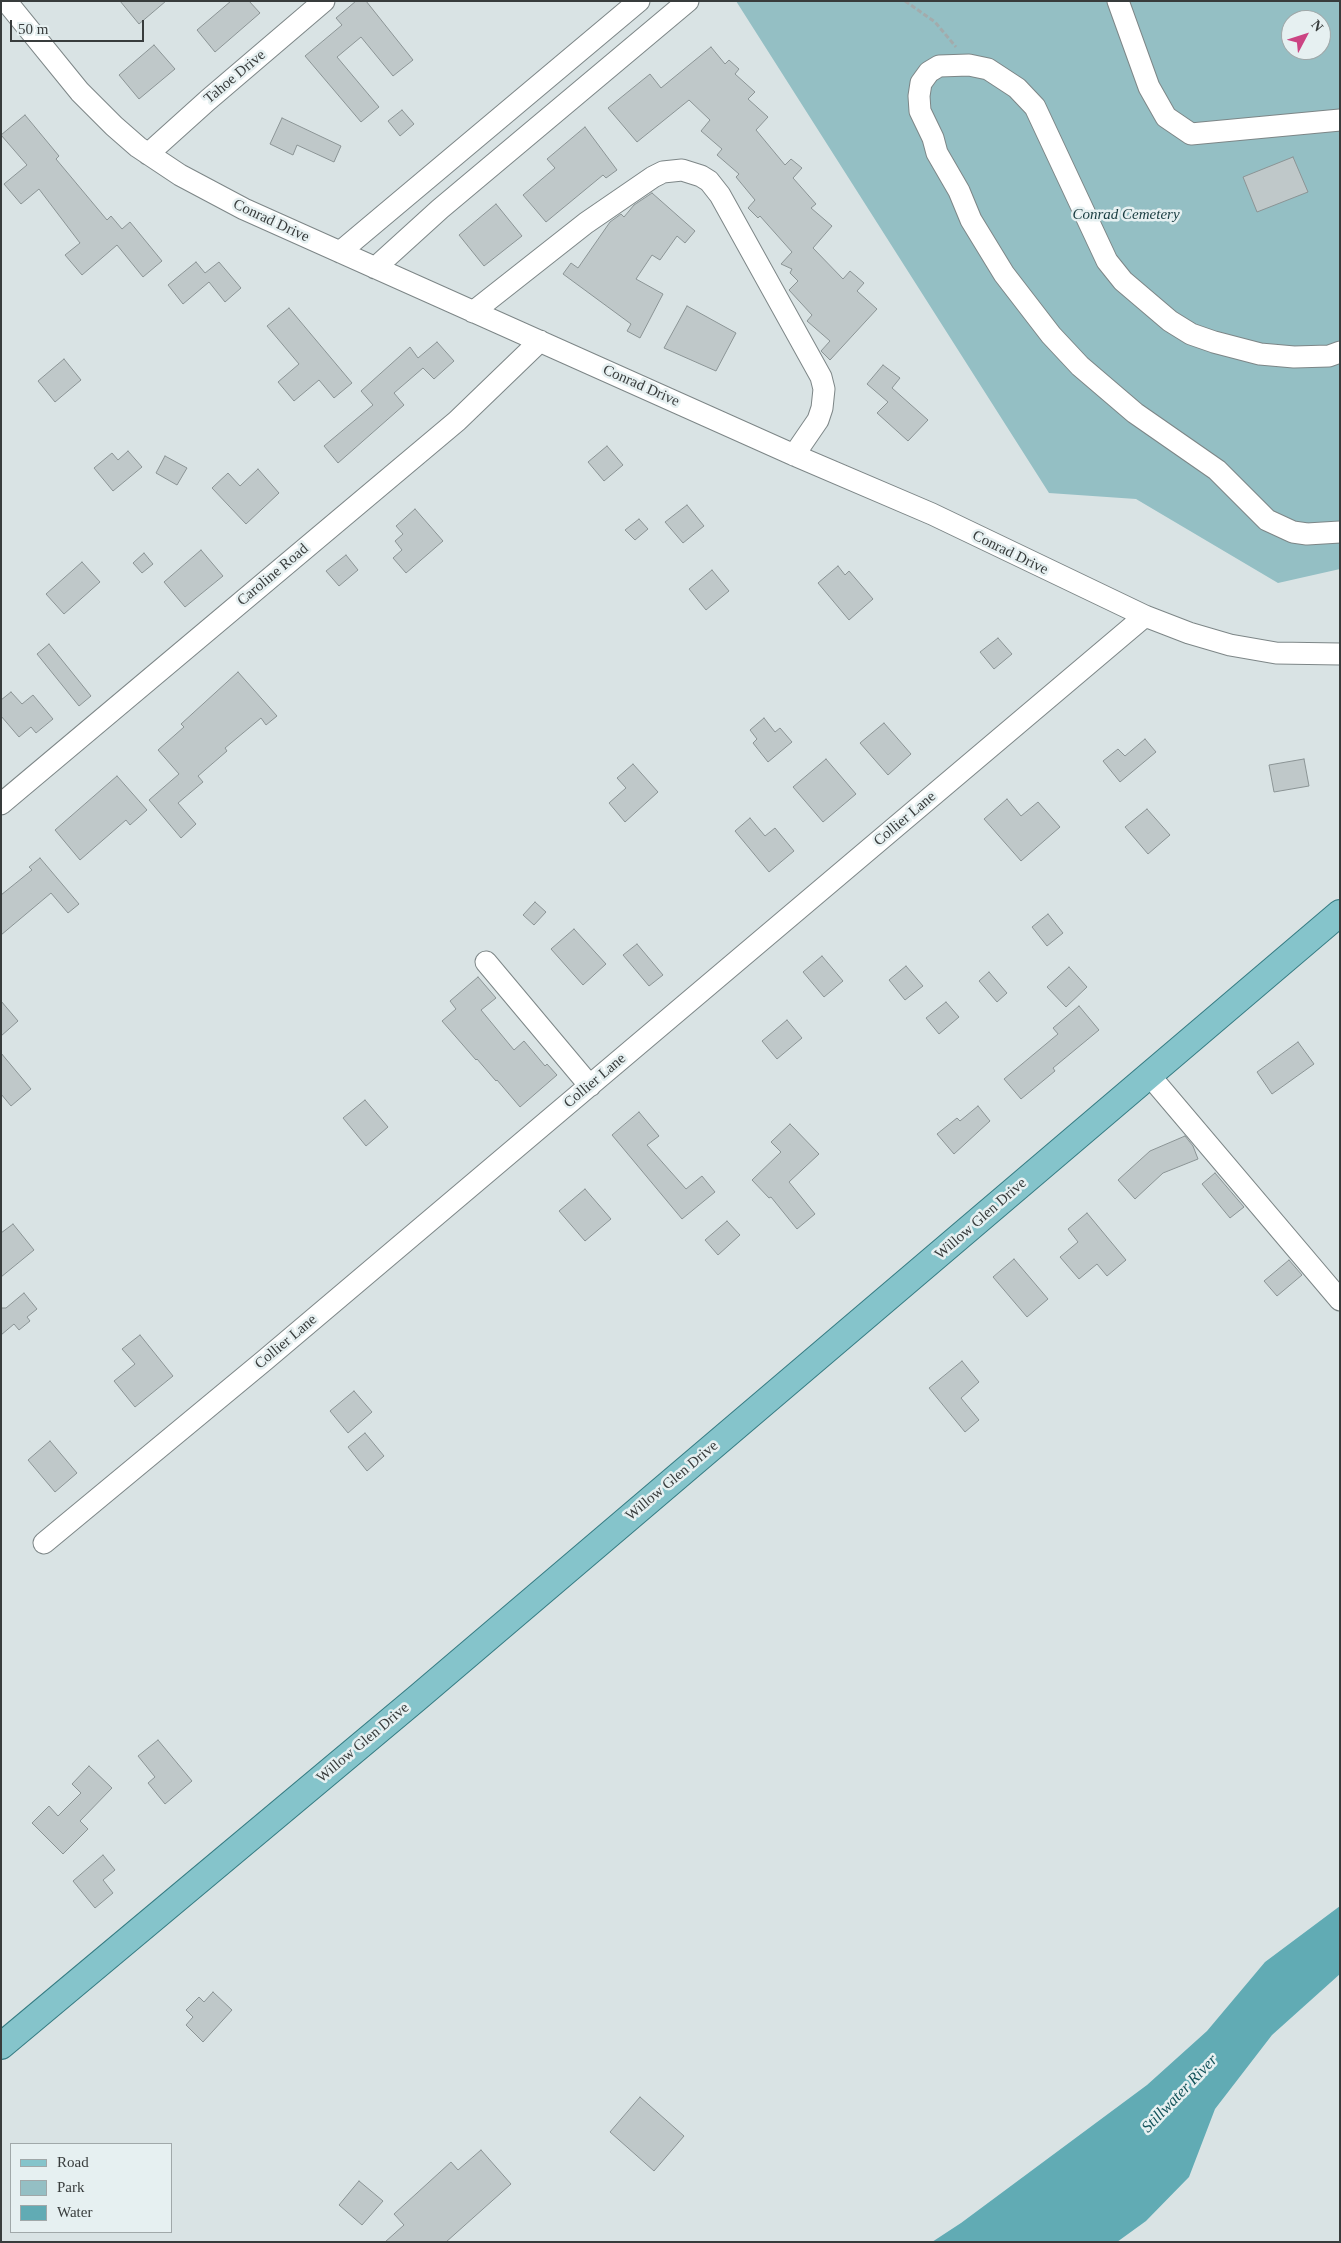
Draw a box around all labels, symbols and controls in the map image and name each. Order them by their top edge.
scale bar [12,10,146,42]
north arrow [1281,10,1331,60]
text: N [1308,17,1326,34]
text: 50 m [18,21,48,37]
street label: Tahoe Drive [201,46,269,108]
street label: Conrad Drive [230,196,312,246]
park label: Conrad Cemetery [1072,206,1180,224]
street label: Conrad Drive [600,361,682,411]
street label: Conrad Drive [969,527,1051,579]
street label: Caroline Road [234,540,312,610]
street label: Collier Lane [870,788,940,850]
street label: Collier Lane [560,1050,630,1112]
street label: Willow Glen Drive [932,1174,1030,1264]
street label: Collier Lane [251,1311,321,1373]
street label: Willow Glen Drive [622,1437,722,1525]
street label: Willow Glen Drive [313,1699,413,1787]
water label: Stillwater River [1138,2051,1222,2137]
legend [10,2143,172,2233]
text: Road [57,2154,89,2170]
text: Park [57,2179,85,2195]
text: Water [57,2204,92,2220]

